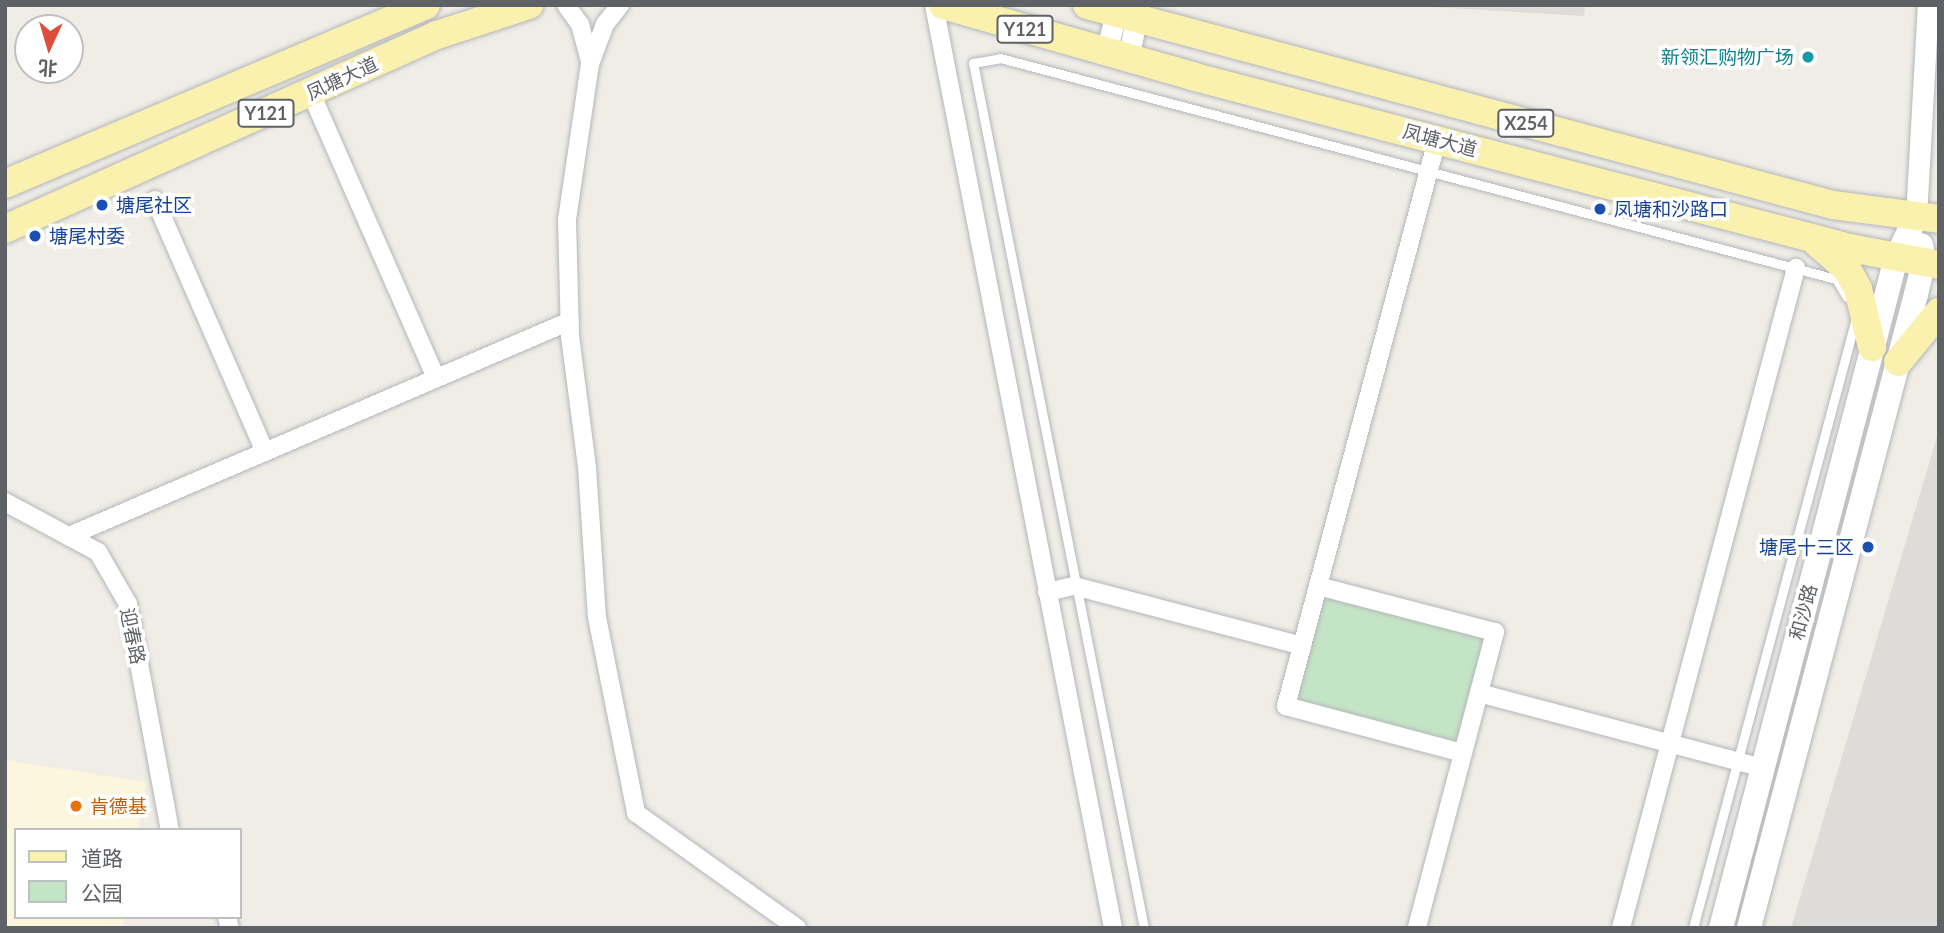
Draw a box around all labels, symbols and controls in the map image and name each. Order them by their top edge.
north arrow [14,14,84,84]
road number: Y121 [995,15,1055,44]
place label: 新领汇购物广场 [1661,46,1794,68]
marker: 新领汇购物广场 [1800,49,1816,65]
street label: 凤塘大道 [303,52,381,104]
text: 北 [37,56,58,81]
road number: Y121 [236,98,296,128]
road number: X254 [1496,109,1556,138]
street label: 凤塘大道 [1400,119,1480,161]
place label: 塘尾社区 [116,194,192,216]
marker: 塘尾社区 [94,197,110,213]
place label: 凤塘和沙路口 [1614,198,1728,220]
marker: 凤塘和沙路口 [1592,201,1608,217]
place label: 塘尾村委 [49,225,125,247]
marker: 塘尾村委 [27,228,43,244]
place label: 塘尾十三区 [1759,536,1854,558]
marker: 塘尾十三区 [1860,539,1876,555]
street label: 和沙路 [1785,582,1821,642]
street label: 迎春路 [116,606,150,666]
place label: 肯德基 [90,795,147,817]
marker: 肯德基 [68,798,84,814]
legend [14,828,242,919]
text: 道路 [81,845,123,870]
text: 公园 [81,880,123,905]

